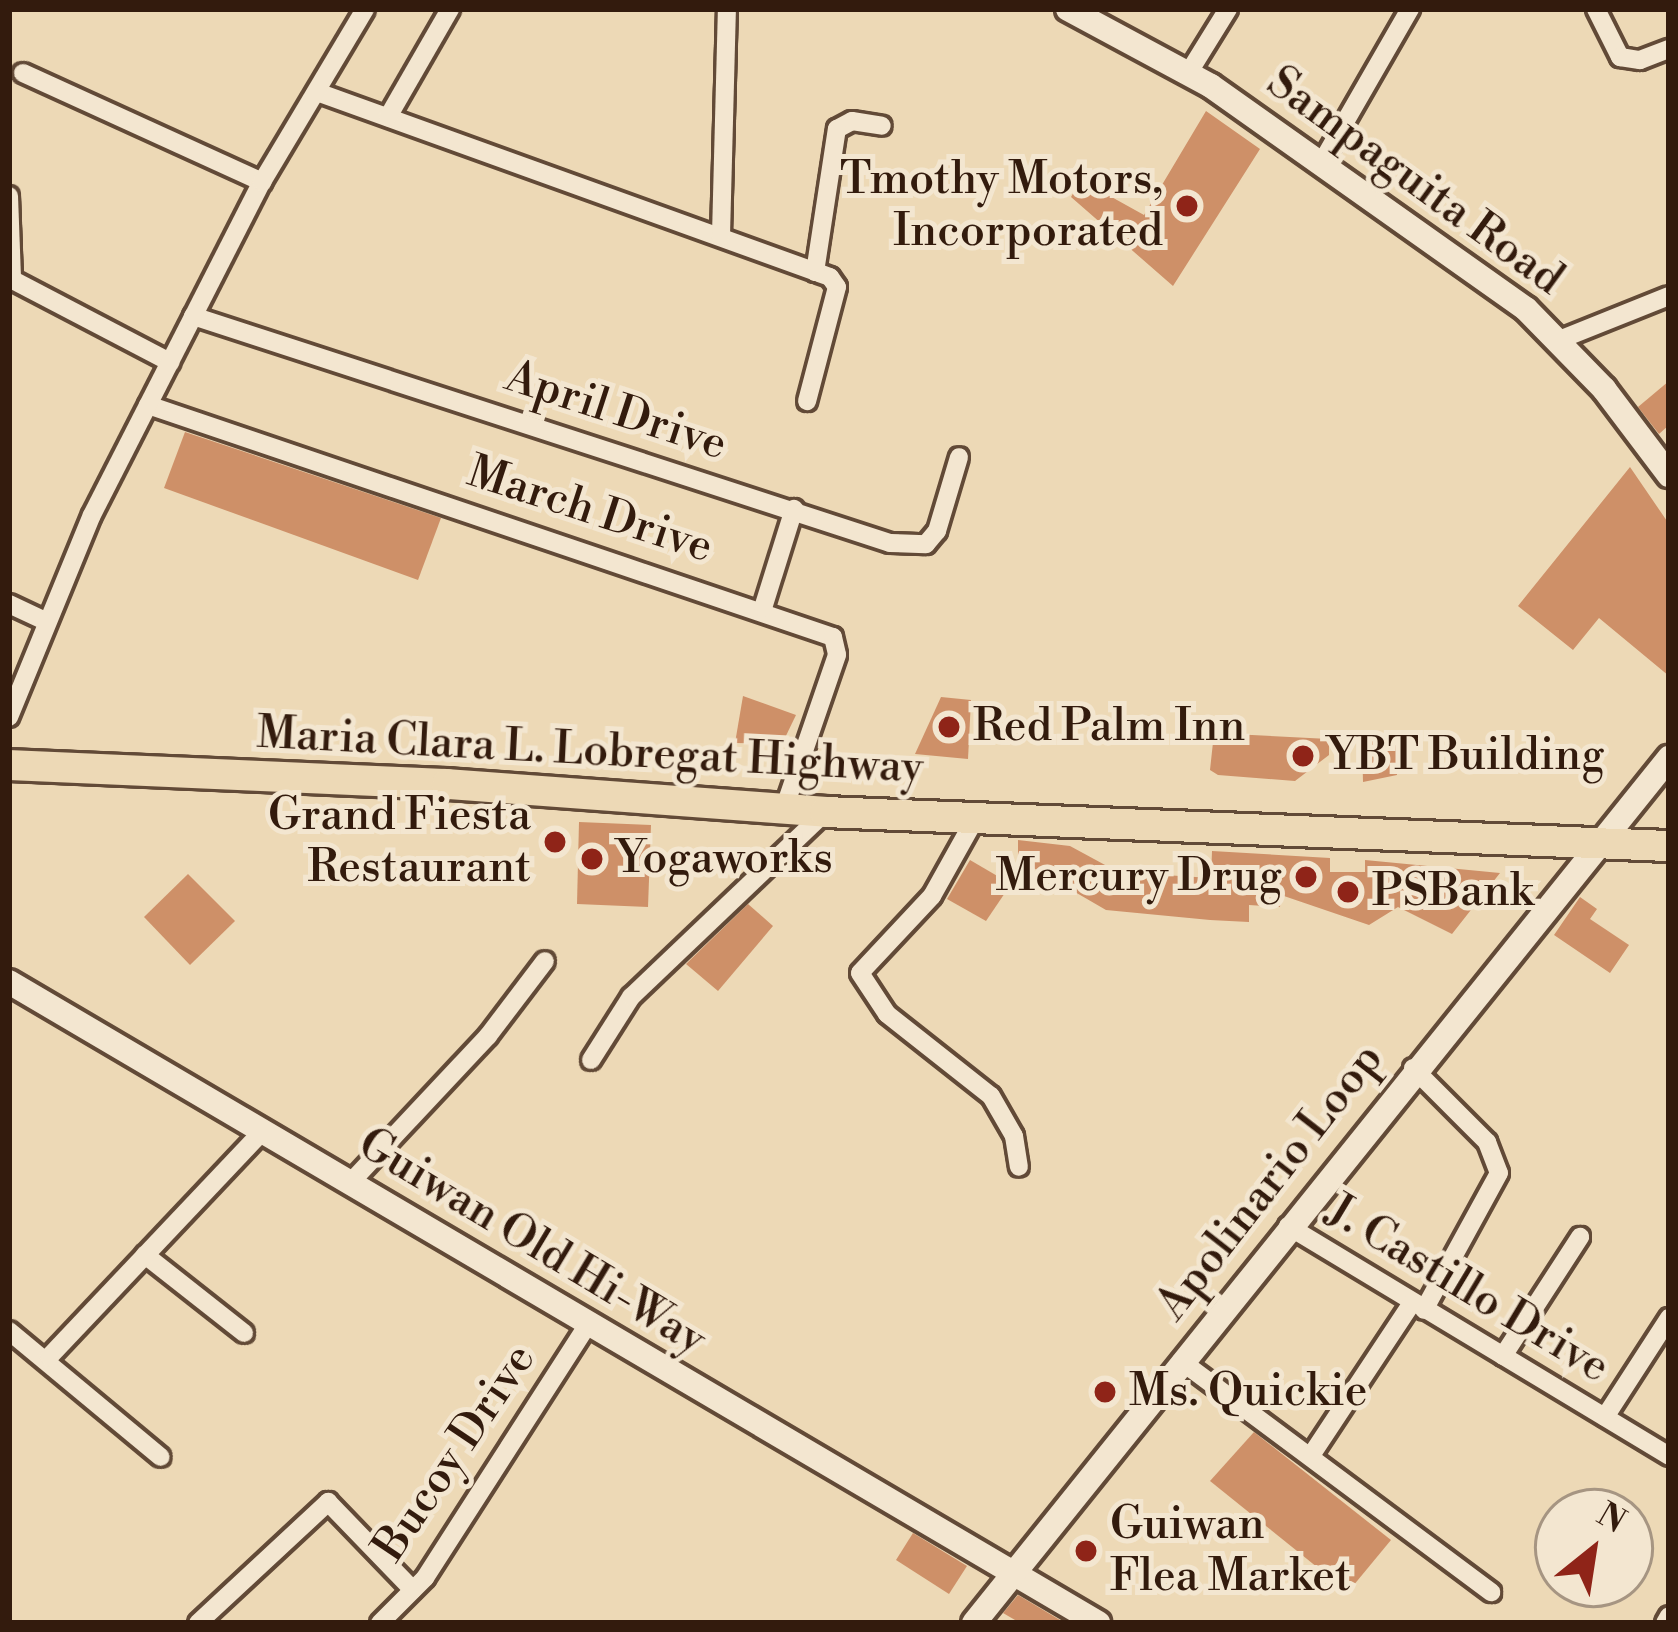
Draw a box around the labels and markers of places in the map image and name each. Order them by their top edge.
place label: Tmothy Motors, Incorporated [840,153,1163,259]
marker: Tmothy Motors, Incorporated [1174,193,1200,219]
place label: Red Palm Inn [973,700,1245,754]
marker: Red Palm Inn [936,714,962,740]
place label: YBT Building [1327,729,1604,783]
marker: YBT Building [1290,743,1316,769]
place label: Grand Fiesta Restaurant [268,789,531,895]
marker: Grand Fiesta Restaurant [542,829,568,855]
place label: Yogaworks [616,832,833,886]
marker: Yogaworks [579,846,605,872]
place label: Mercury Drug [995,850,1282,904]
marker: Mercury Drug [1293,864,1319,890]
place label: PSBank [1372,865,1533,919]
marker: PSBank [1335,879,1361,905]
place label: Ms. Quickie [1129,1365,1367,1419]
marker: Ms. Quickie [1092,1379,1118,1405]
place label: Guiwan Flea Market [1110,1498,1351,1604]
marker: Guiwan Flea Market [1073,1538,1099,1564]

